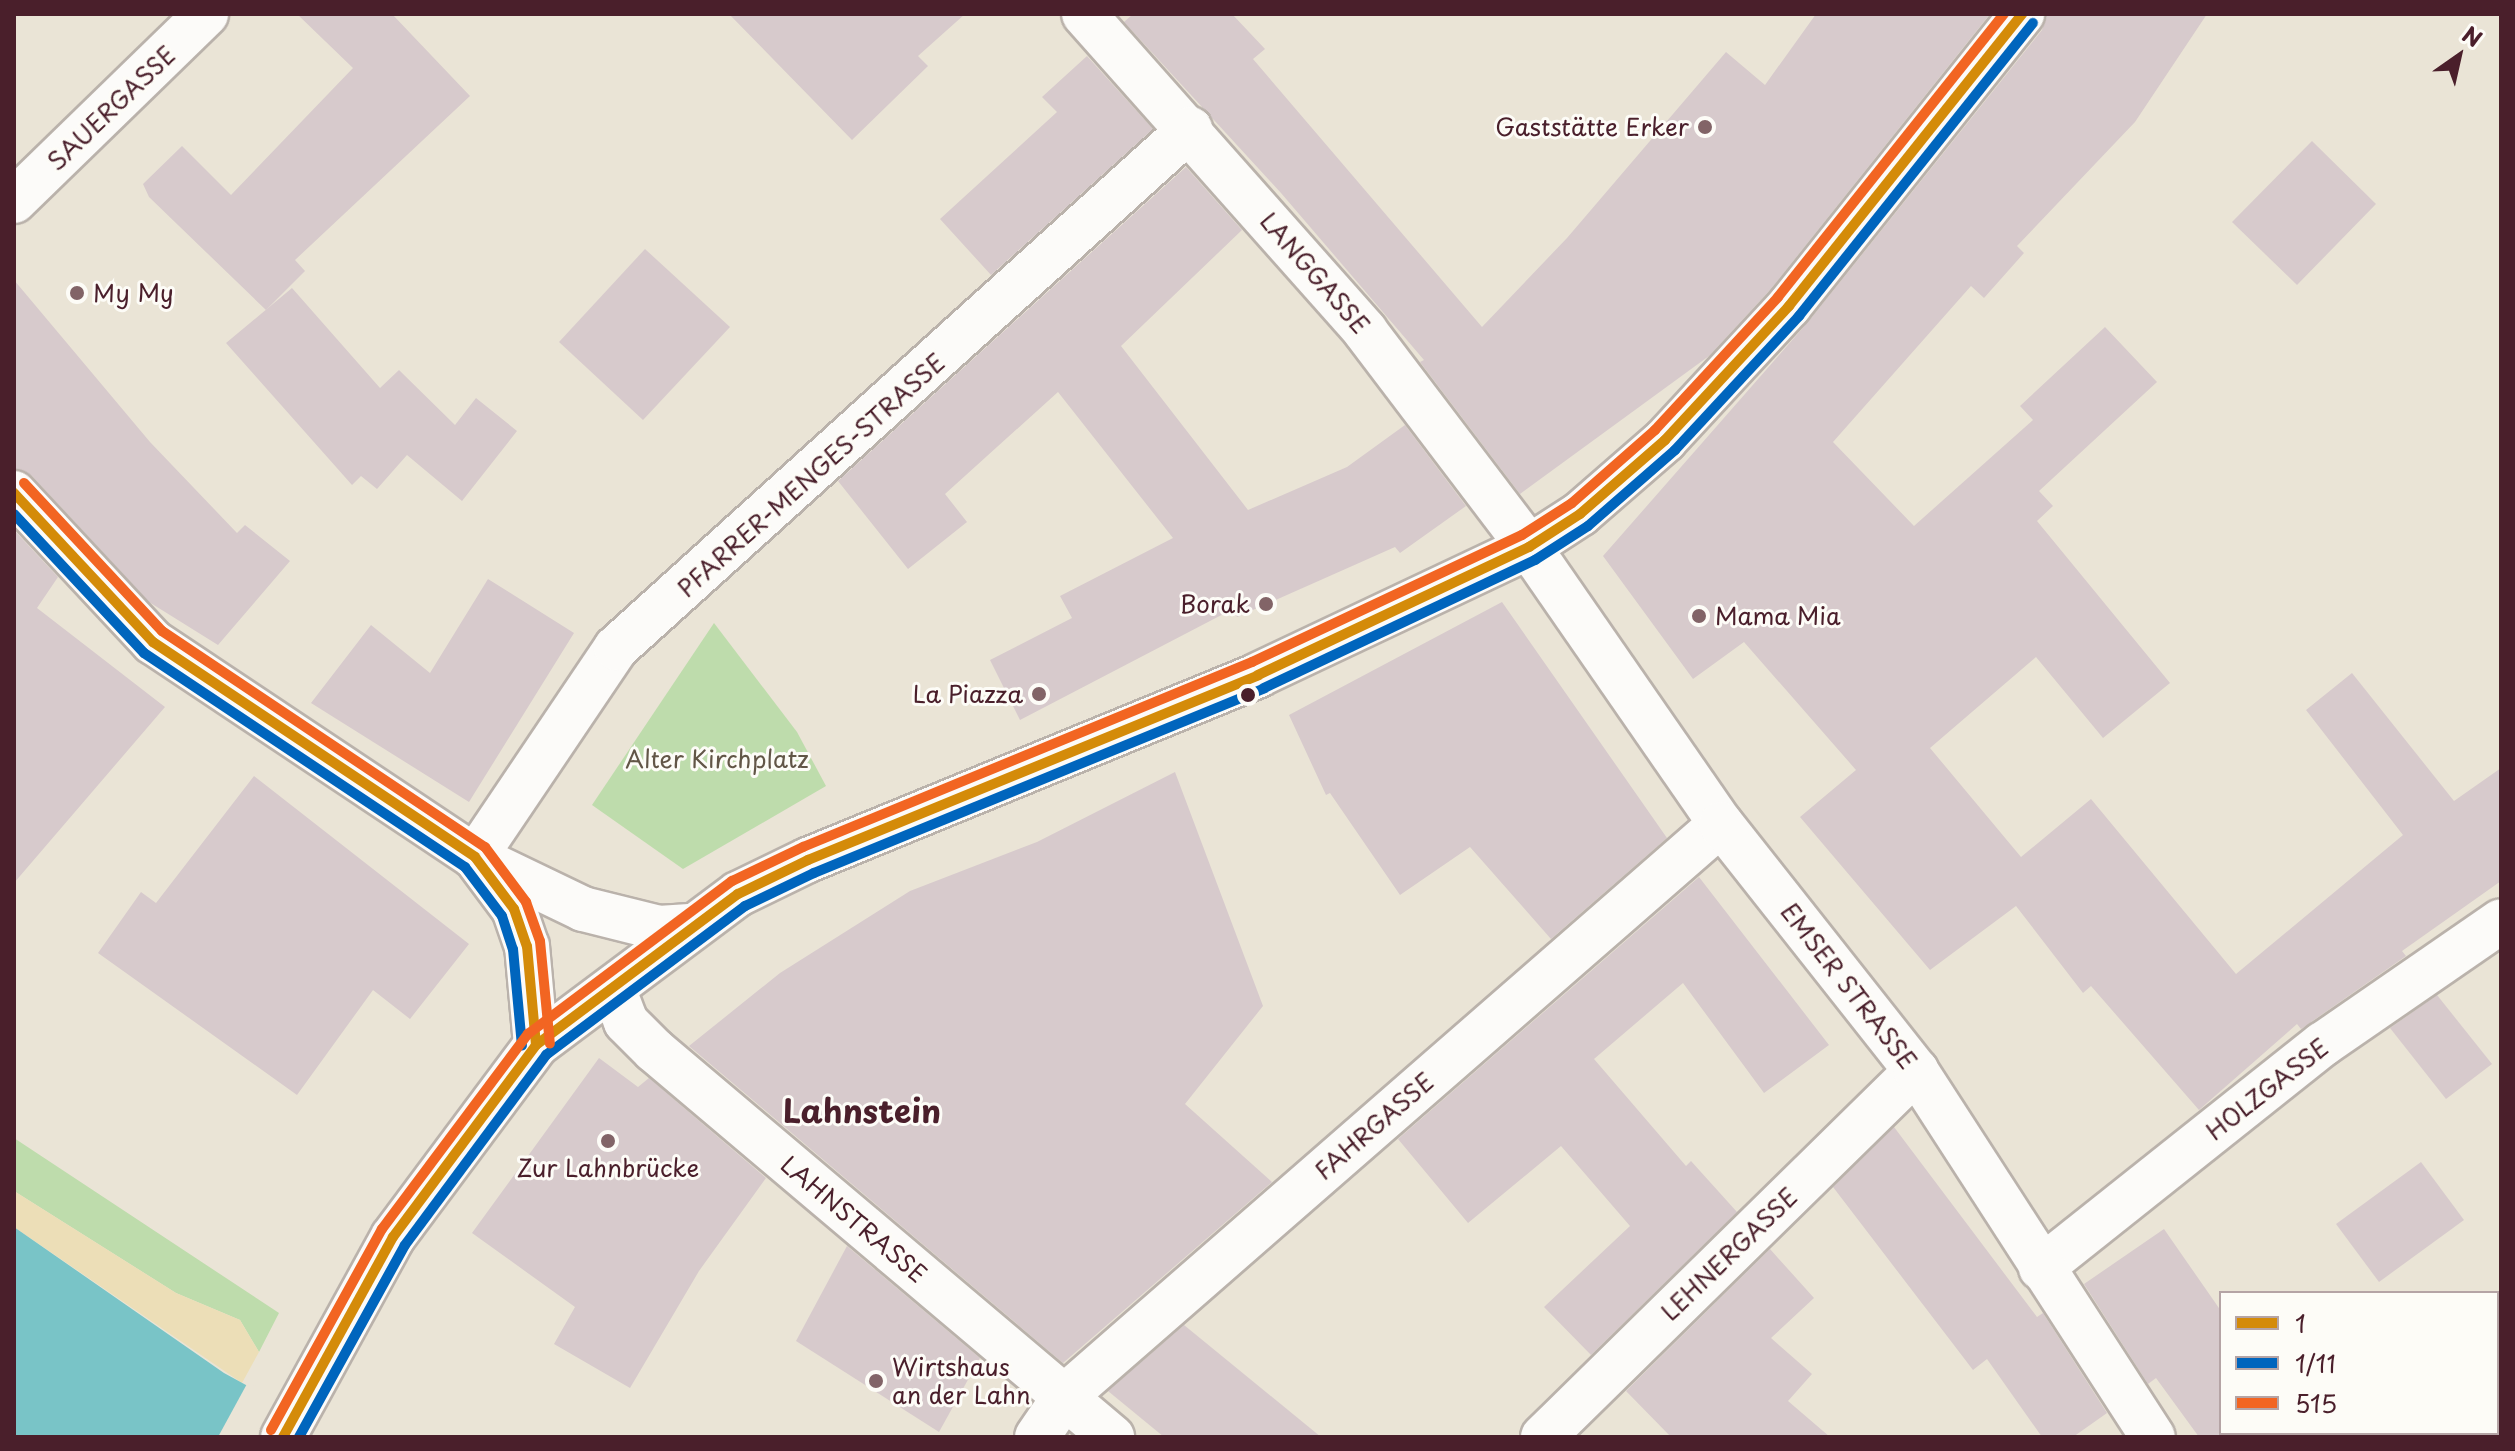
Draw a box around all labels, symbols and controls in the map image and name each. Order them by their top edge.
north arrow [2419,16,2499,96]
text: N [2456,17,2489,54]
street label: SAUERGASSE [41,40,181,176]
place label: Gaststätte Erker [1494,113,1689,141]
marker: Gaststätte Erker [1696,118,1714,136]
street label: LANGGASSE [1255,207,1375,339]
place label: My My [93,279,173,307]
marker: My My [68,284,86,302]
street label: PFARRER-MENGES-STRASSE [671,347,951,603]
place label: Borak [1180,590,1250,618]
marker: Borak [1257,595,1275,613]
place label: Mama Mia [1715,602,1841,630]
marker: Mama Mia [1690,607,1708,625]
place label: La Piazza [913,680,1023,708]
marker: La Piazza [1030,685,1048,703]
unlabelled marker [1240,687,1256,703]
park label: Alter Kirchplatz [626,745,808,773]
street label: EMSER STRASSE [1775,897,1923,1075]
street label: HOLZGASSE [2200,1032,2334,1146]
street label: FAHRGASSE [1309,1067,1439,1185]
district label: Lahnstein [783,1091,941,1129]
marker: Zur Lahnbrücke [599,1132,617,1150]
street label: LAHNSTRASSE [775,1150,933,1288]
place label: Zur Lahnbrücke [517,1154,699,1182]
street label: LEHNERGASSE [1655,1182,1803,1326]
legend [2219,1291,2499,1435]
text: 1 [2295,1305,2306,1341]
text: 1/11 [2295,1345,2336,1381]
place label: Wirtshaus an der Lahn [892,1353,1031,1409]
marker: Wirtshaus an der Lahn [867,1372,885,1390]
text: 515 [2295,1385,2337,1421]

